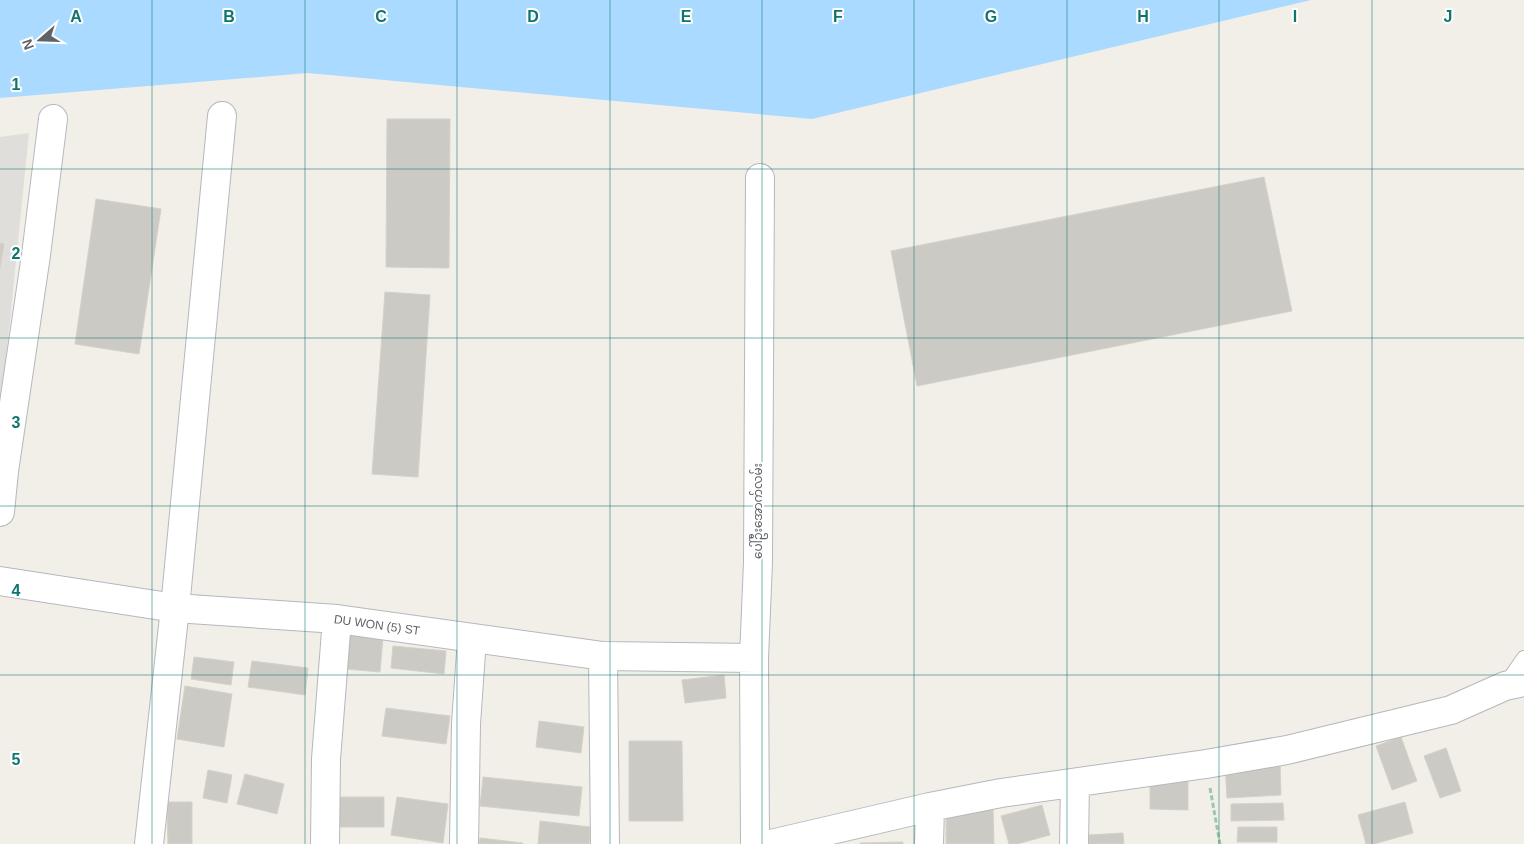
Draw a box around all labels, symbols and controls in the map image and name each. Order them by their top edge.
text: A [70,8,82,25]
text: B [223,8,235,25]
text: C [375,8,387,25]
text: D [527,8,539,25]
text: E [681,8,692,25]
text: F [833,8,843,25]
text: G [985,8,997,25]
text: H [1137,8,1149,25]
text: I [1293,8,1297,25]
text: J [1444,8,1452,25]
north arrow [15,15,65,65]
text: N [19,37,37,52]
text: 1 [12,76,21,93]
text: 2 [12,245,21,262]
text: 3 [12,414,21,431]
street label: ပေါ်ဦးအောက်လမ်း [749,463,768,559]
text: 4 [12,582,21,599]
street label: DU WON (5) ST [333,612,422,638]
text: 5 [12,751,21,768]

